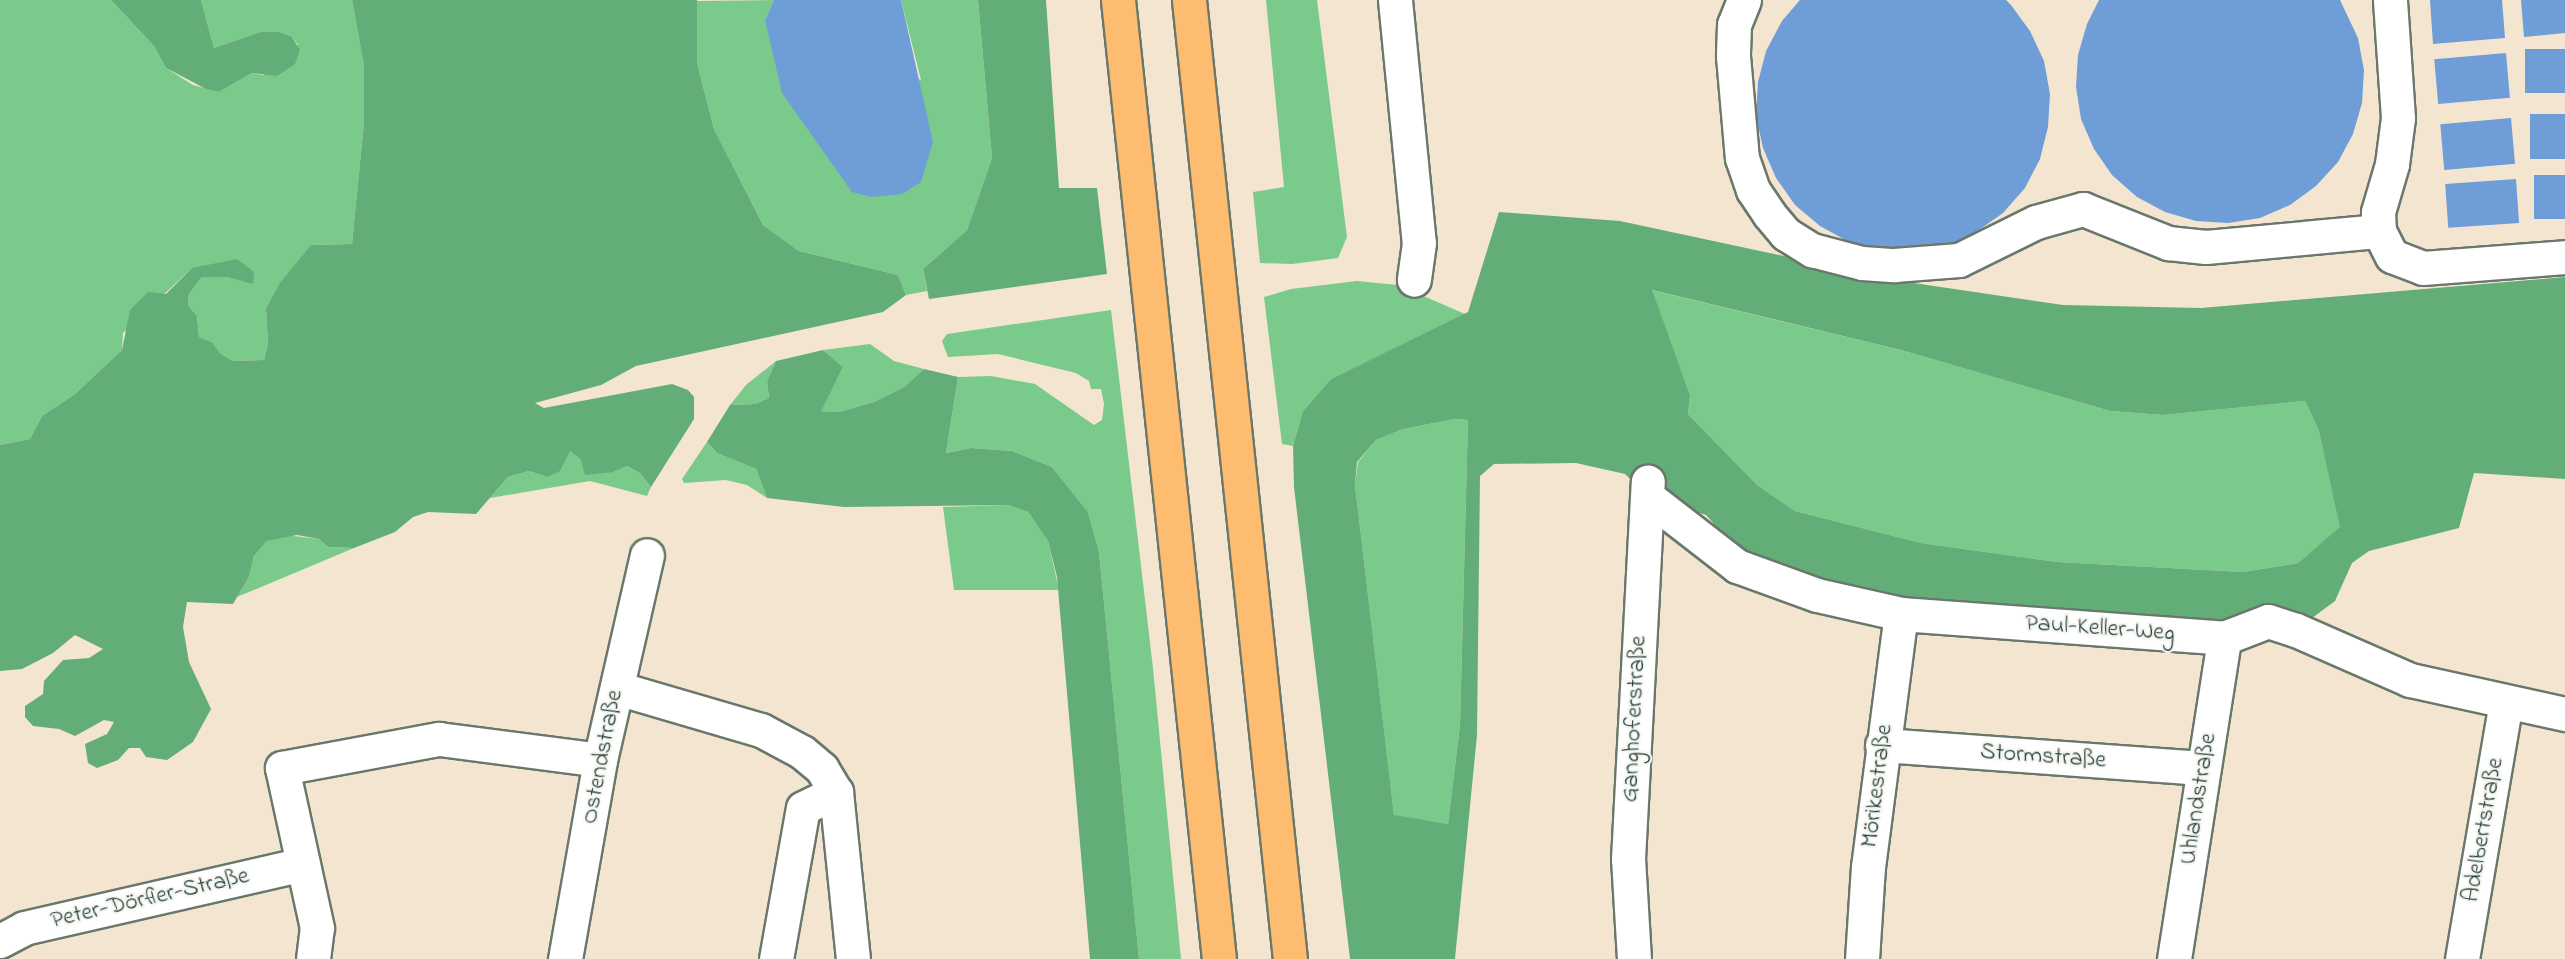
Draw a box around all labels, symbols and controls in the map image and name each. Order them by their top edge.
street label: Paul-Keller-Weg [2024,609,2176,649]
street label: Ganghoferstraße [1616,635,1654,803]
street label: Ostendstraße [576,687,630,827]
street label: Mörikestraße [1856,723,1900,849]
street label: Uhlandstraße [2174,731,2224,867]
street label: Stormstraße [1979,738,2107,776]
street label: Adelbertstraße [2457,756,2511,904]
street label: Peter-Dörfler-Straße [48,862,252,936]

